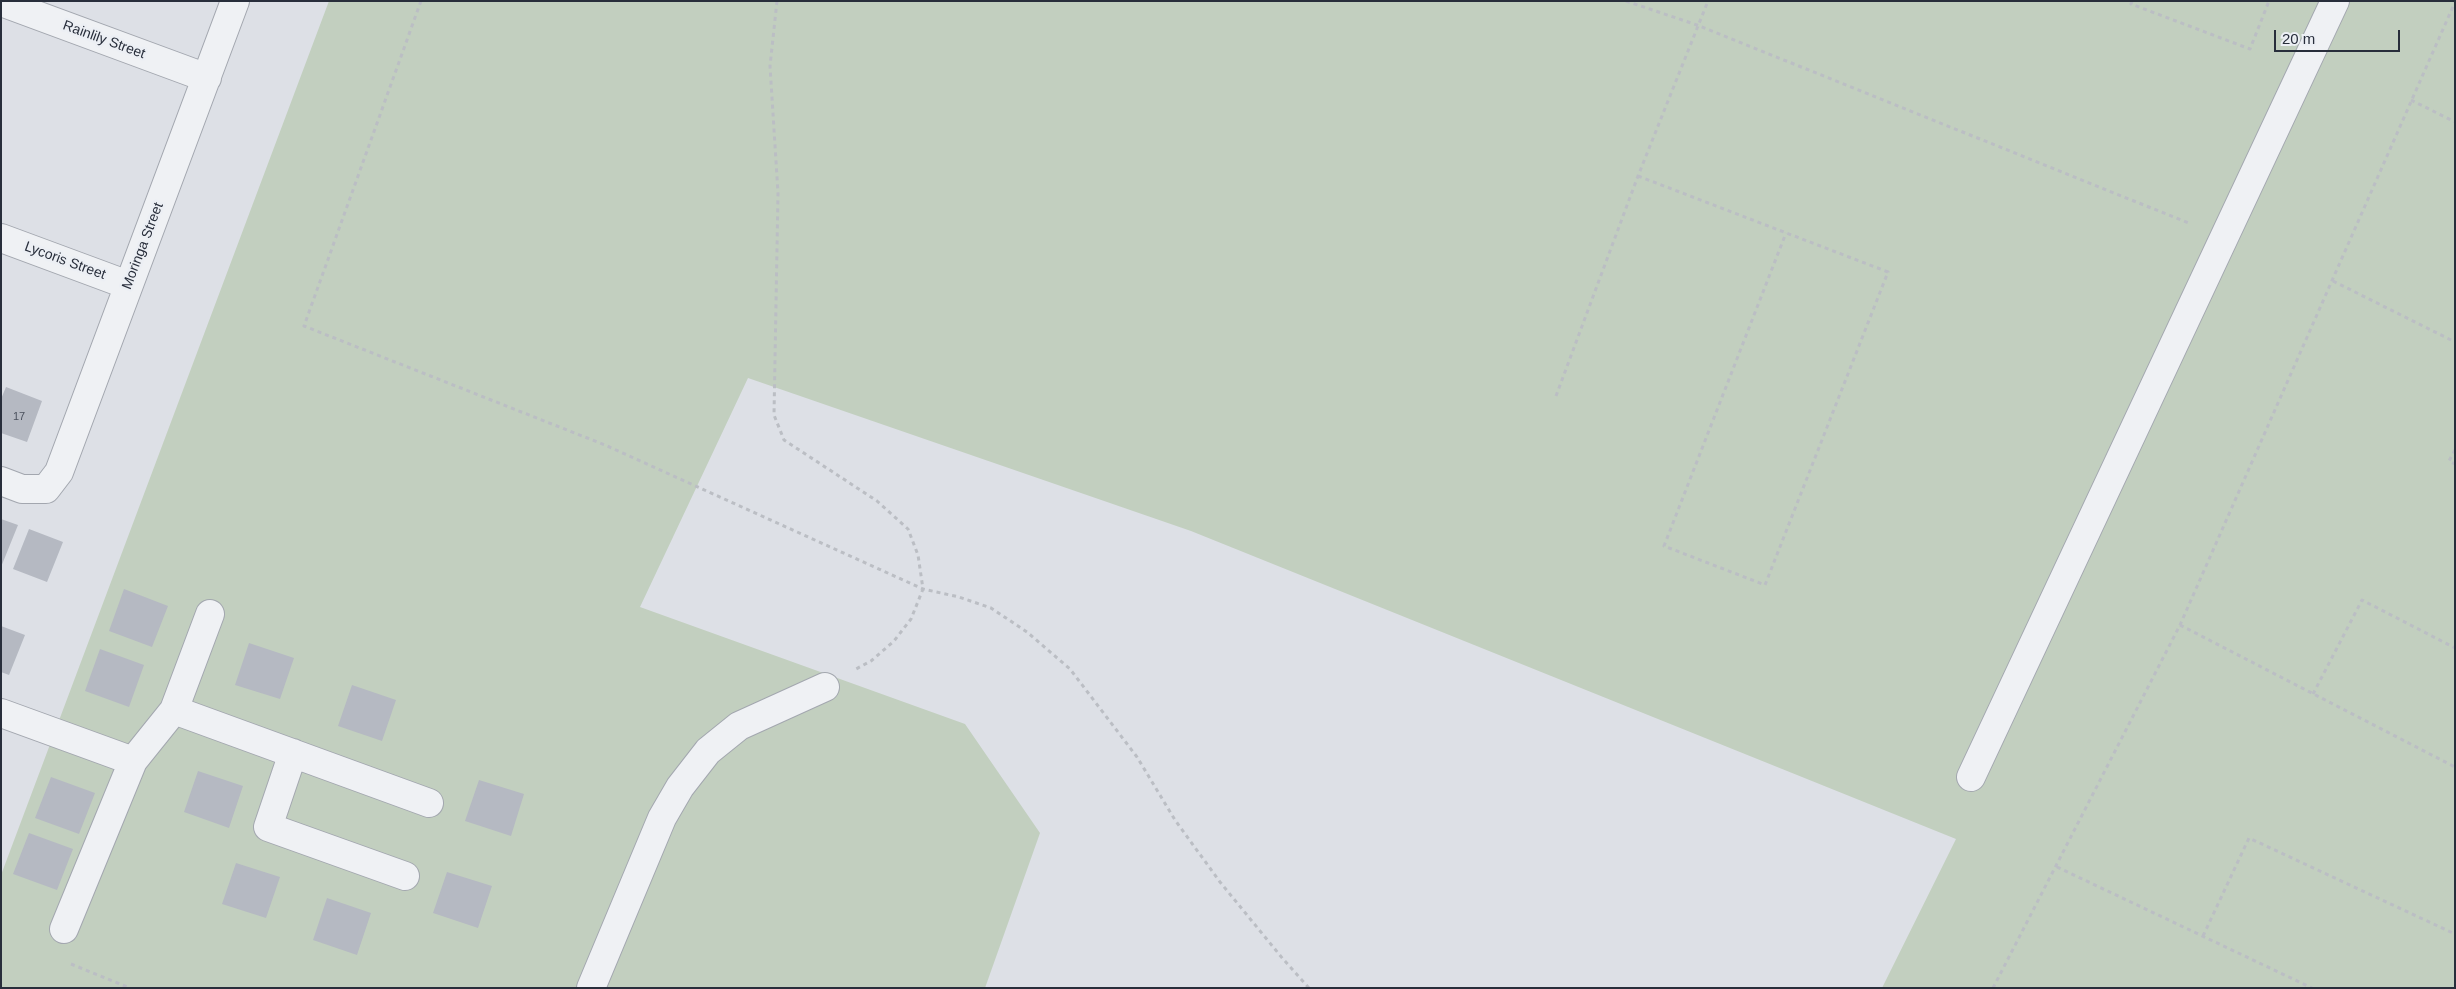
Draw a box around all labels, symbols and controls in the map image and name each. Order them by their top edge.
street label: Rainlily Street [61,17,147,63]
scale bar [2276,20,2402,52]
text: 20 m [2282,30,2315,47]
street label: Moringa Street [119,200,167,292]
street label: Lycoris Street [22,239,108,283]
house number: 17 [13,410,25,424]

